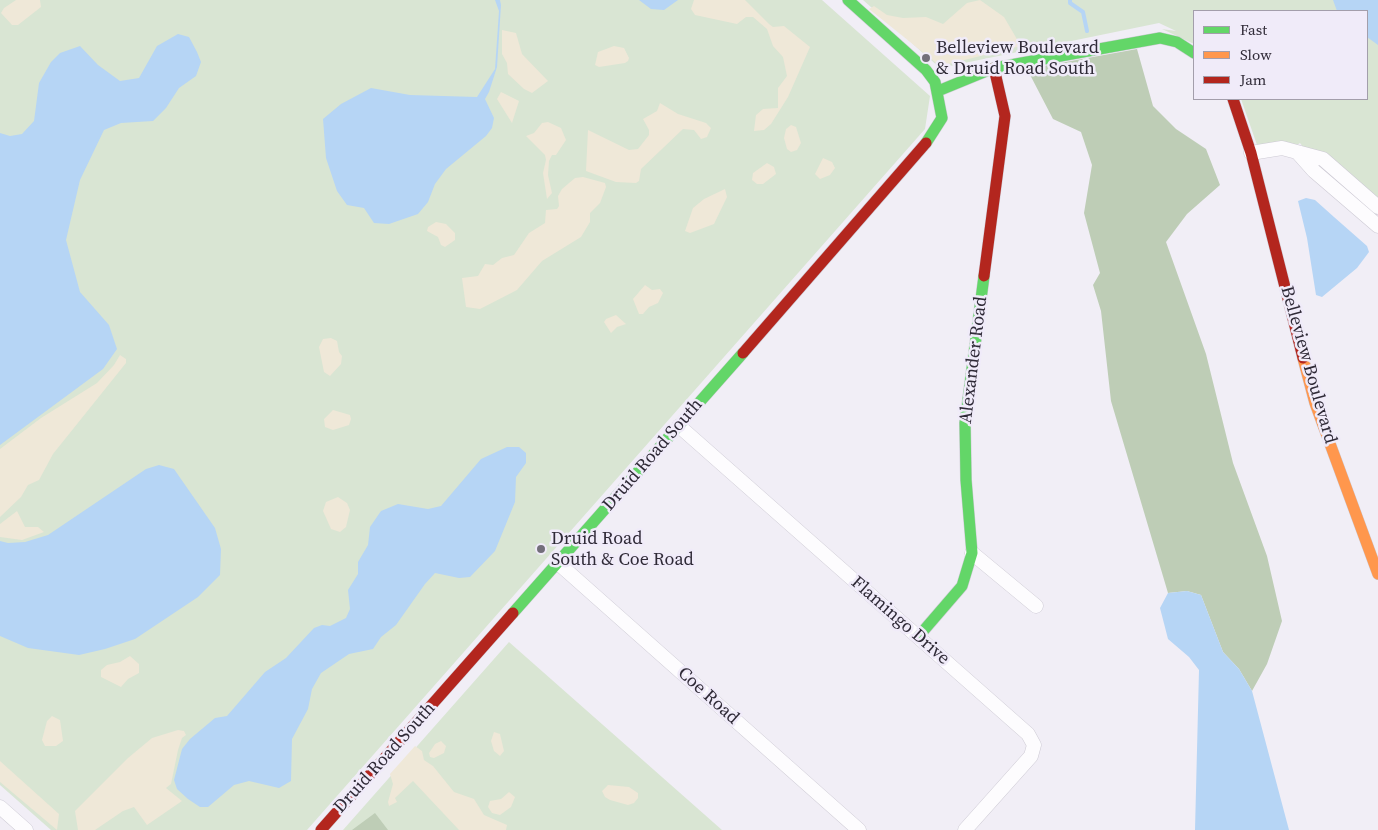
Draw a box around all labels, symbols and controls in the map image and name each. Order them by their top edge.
legend [1193,10,1368,100]
text: Fast [1240,19,1267,40]
place label: Belleview Boulevard & Druid Road South [936,37,1099,80]
text: Slow [1240,44,1272,65]
marker: Belleview Boulevard & Druid Road South [920,52,932,64]
text: Jam [1240,69,1266,90]
street label: Belleview Boulevard [1275,284,1341,446]
street label: Alexander Road [956,295,992,425]
street label: Druid Road South [598,394,708,516]
place label: Druid Road South & Coe Road [551,528,694,570]
marker: Druid Road South & Coe Road [535,543,547,555]
street label: Flamingo Drive [846,572,954,670]
street label: Coe Road [673,663,743,729]
street label: Druid Road South [330,698,440,818]

